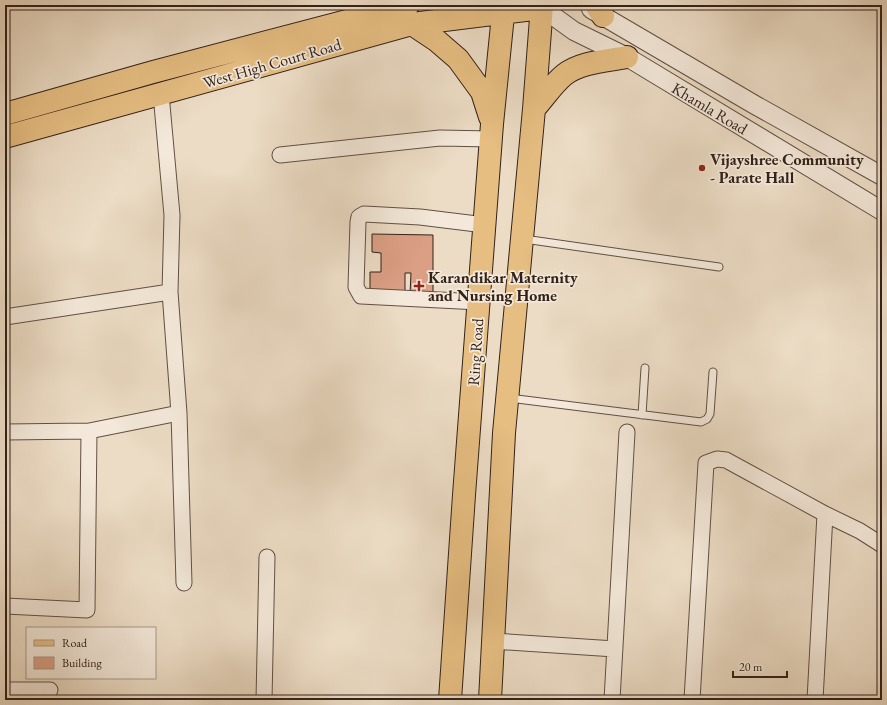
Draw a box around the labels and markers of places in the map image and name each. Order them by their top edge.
place label: Vijayshree Community - Parate Hall [710,149,864,188]
marker: Vijayshree Community - Parate Hall [697,163,707,173]
place label: Karandikar Maternity and Nursing Home [428,267,578,306]
marker: Karandikar Maternity and Nursing Home [413,280,425,292]

